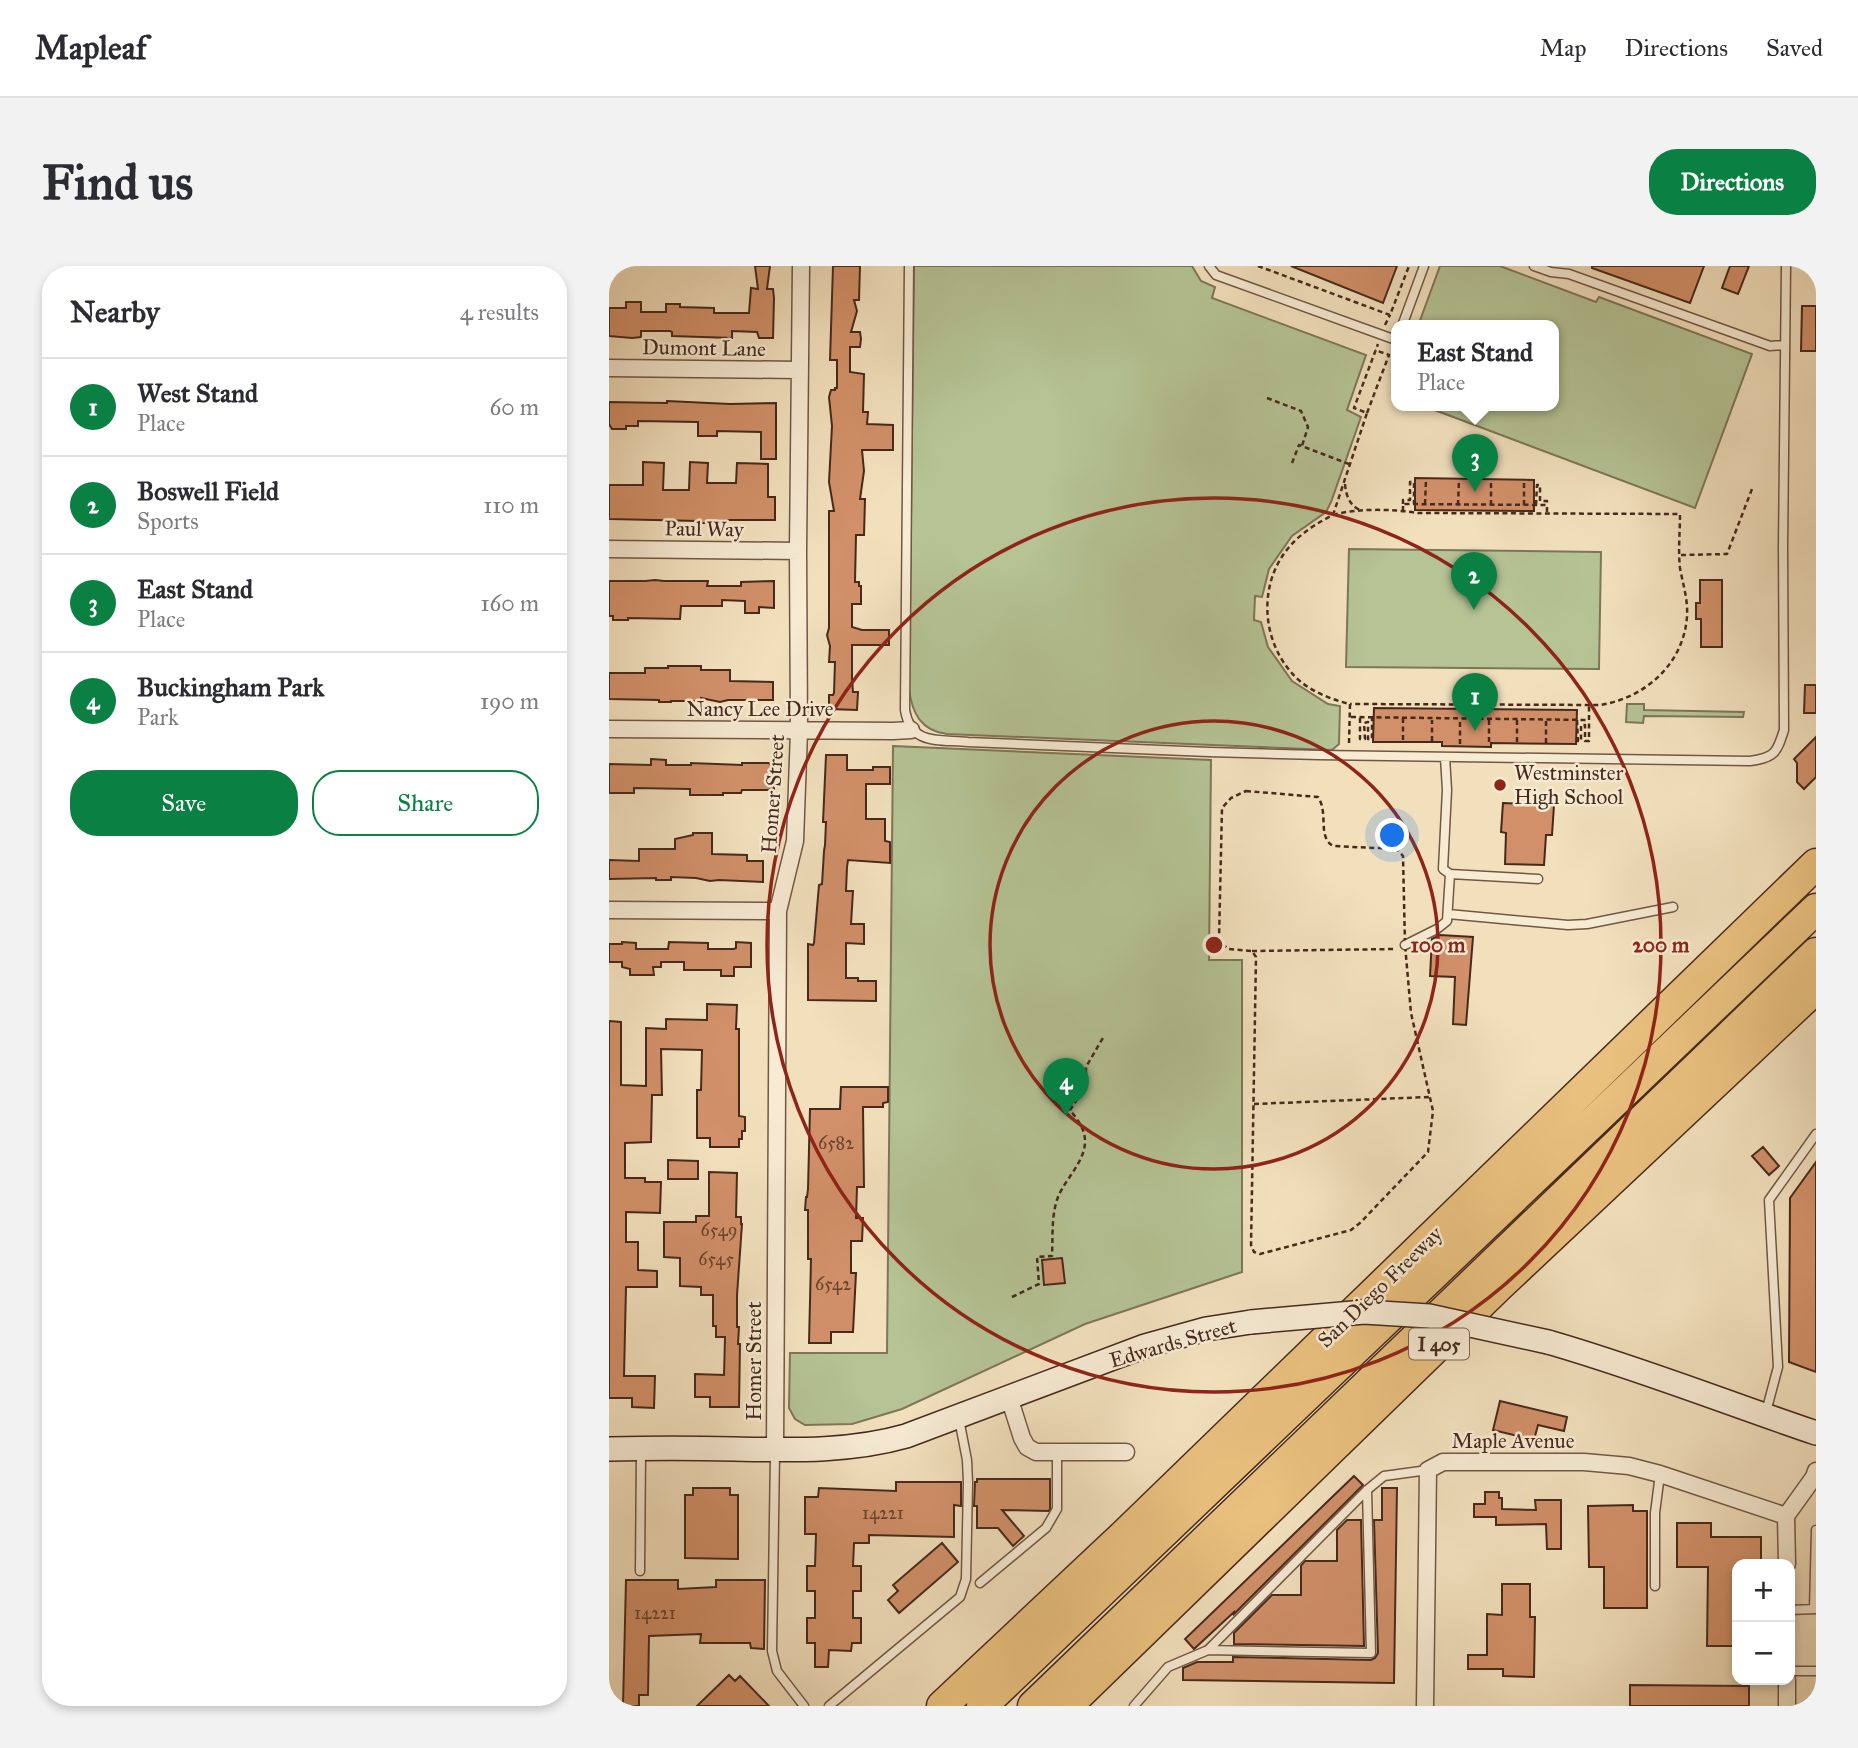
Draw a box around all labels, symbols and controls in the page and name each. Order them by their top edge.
text: Mapleaf [35,28,147,68]
text: Map [1540,33,1587,63]
text: Directions [1625,33,1728,63]
text: Saved [1766,33,1823,63]
button: Directions [1649,149,1816,215]
text: Find us [42,153,193,212]
text: Nearby [70,294,160,330]
text: 4 results [460,298,539,326]
popup [1391,320,1559,411]
street label: Dumont Lane [642,334,766,362]
text: East Stand [1417,336,1533,368]
text: Place [1417,368,1465,396]
text: West Stand [137,377,258,409]
text: 1 [88,393,98,421]
text: 60 m [490,393,539,421]
text: Place [137,409,185,437]
pin: 3 [1452,434,1498,492]
text: Boswell Field [137,475,279,507]
text: 2 [87,491,99,519]
text: 110 m [483,491,539,519]
text: Sports [137,507,199,535]
street label: Paul Way [664,515,745,543]
pin: 2 [1451,552,1497,610]
text: East Stand [137,573,253,605]
text: 3 [88,589,98,617]
text: 160 m [481,589,539,617]
text: Place [137,605,185,633]
text: Buckingham Park [137,671,324,703]
pin: 1 [1452,673,1498,731]
text: 4 [87,687,99,715]
text: 190 m [480,687,539,715]
street label: Nancy Lee Drive [687,696,834,722]
text: Park [137,703,179,731]
street label: Homer Street [756,733,790,854]
place label: Westminster High School [1514,760,1624,810]
button: Save [70,770,298,836]
button: Share [312,770,539,836]
marker: Westminster High School [1492,777,1508,793]
your location [1375,818,1409,852]
text: 100 m [1411,932,1466,958]
text: 200 m [1633,932,1690,958]
centre of rings [1202,933,1226,957]
pin: 4 [1043,1058,1089,1116]
house number: 6582 [818,1132,854,1154]
house number: 6549 [701,1219,737,1241]
street label: San Diego Freeway [1312,1220,1449,1353]
house number: 6545 [698,1248,734,1270]
house number: 6542 [815,1273,851,1295]
street label: Homer Street [741,1301,767,1421]
street label: Edwards Street [1107,1312,1240,1374]
road number: I 405 [1409,1328,1469,1360]
street label: Maple Avenue [1452,1428,1575,1454]
house number: 14221 [862,1502,904,1524]
map controls [1732,1559,1795,1685]
button: + [1732,1559,1795,1622]
house number: 14221 [634,1602,676,1624]
button: − [1732,1622,1795,1685]

